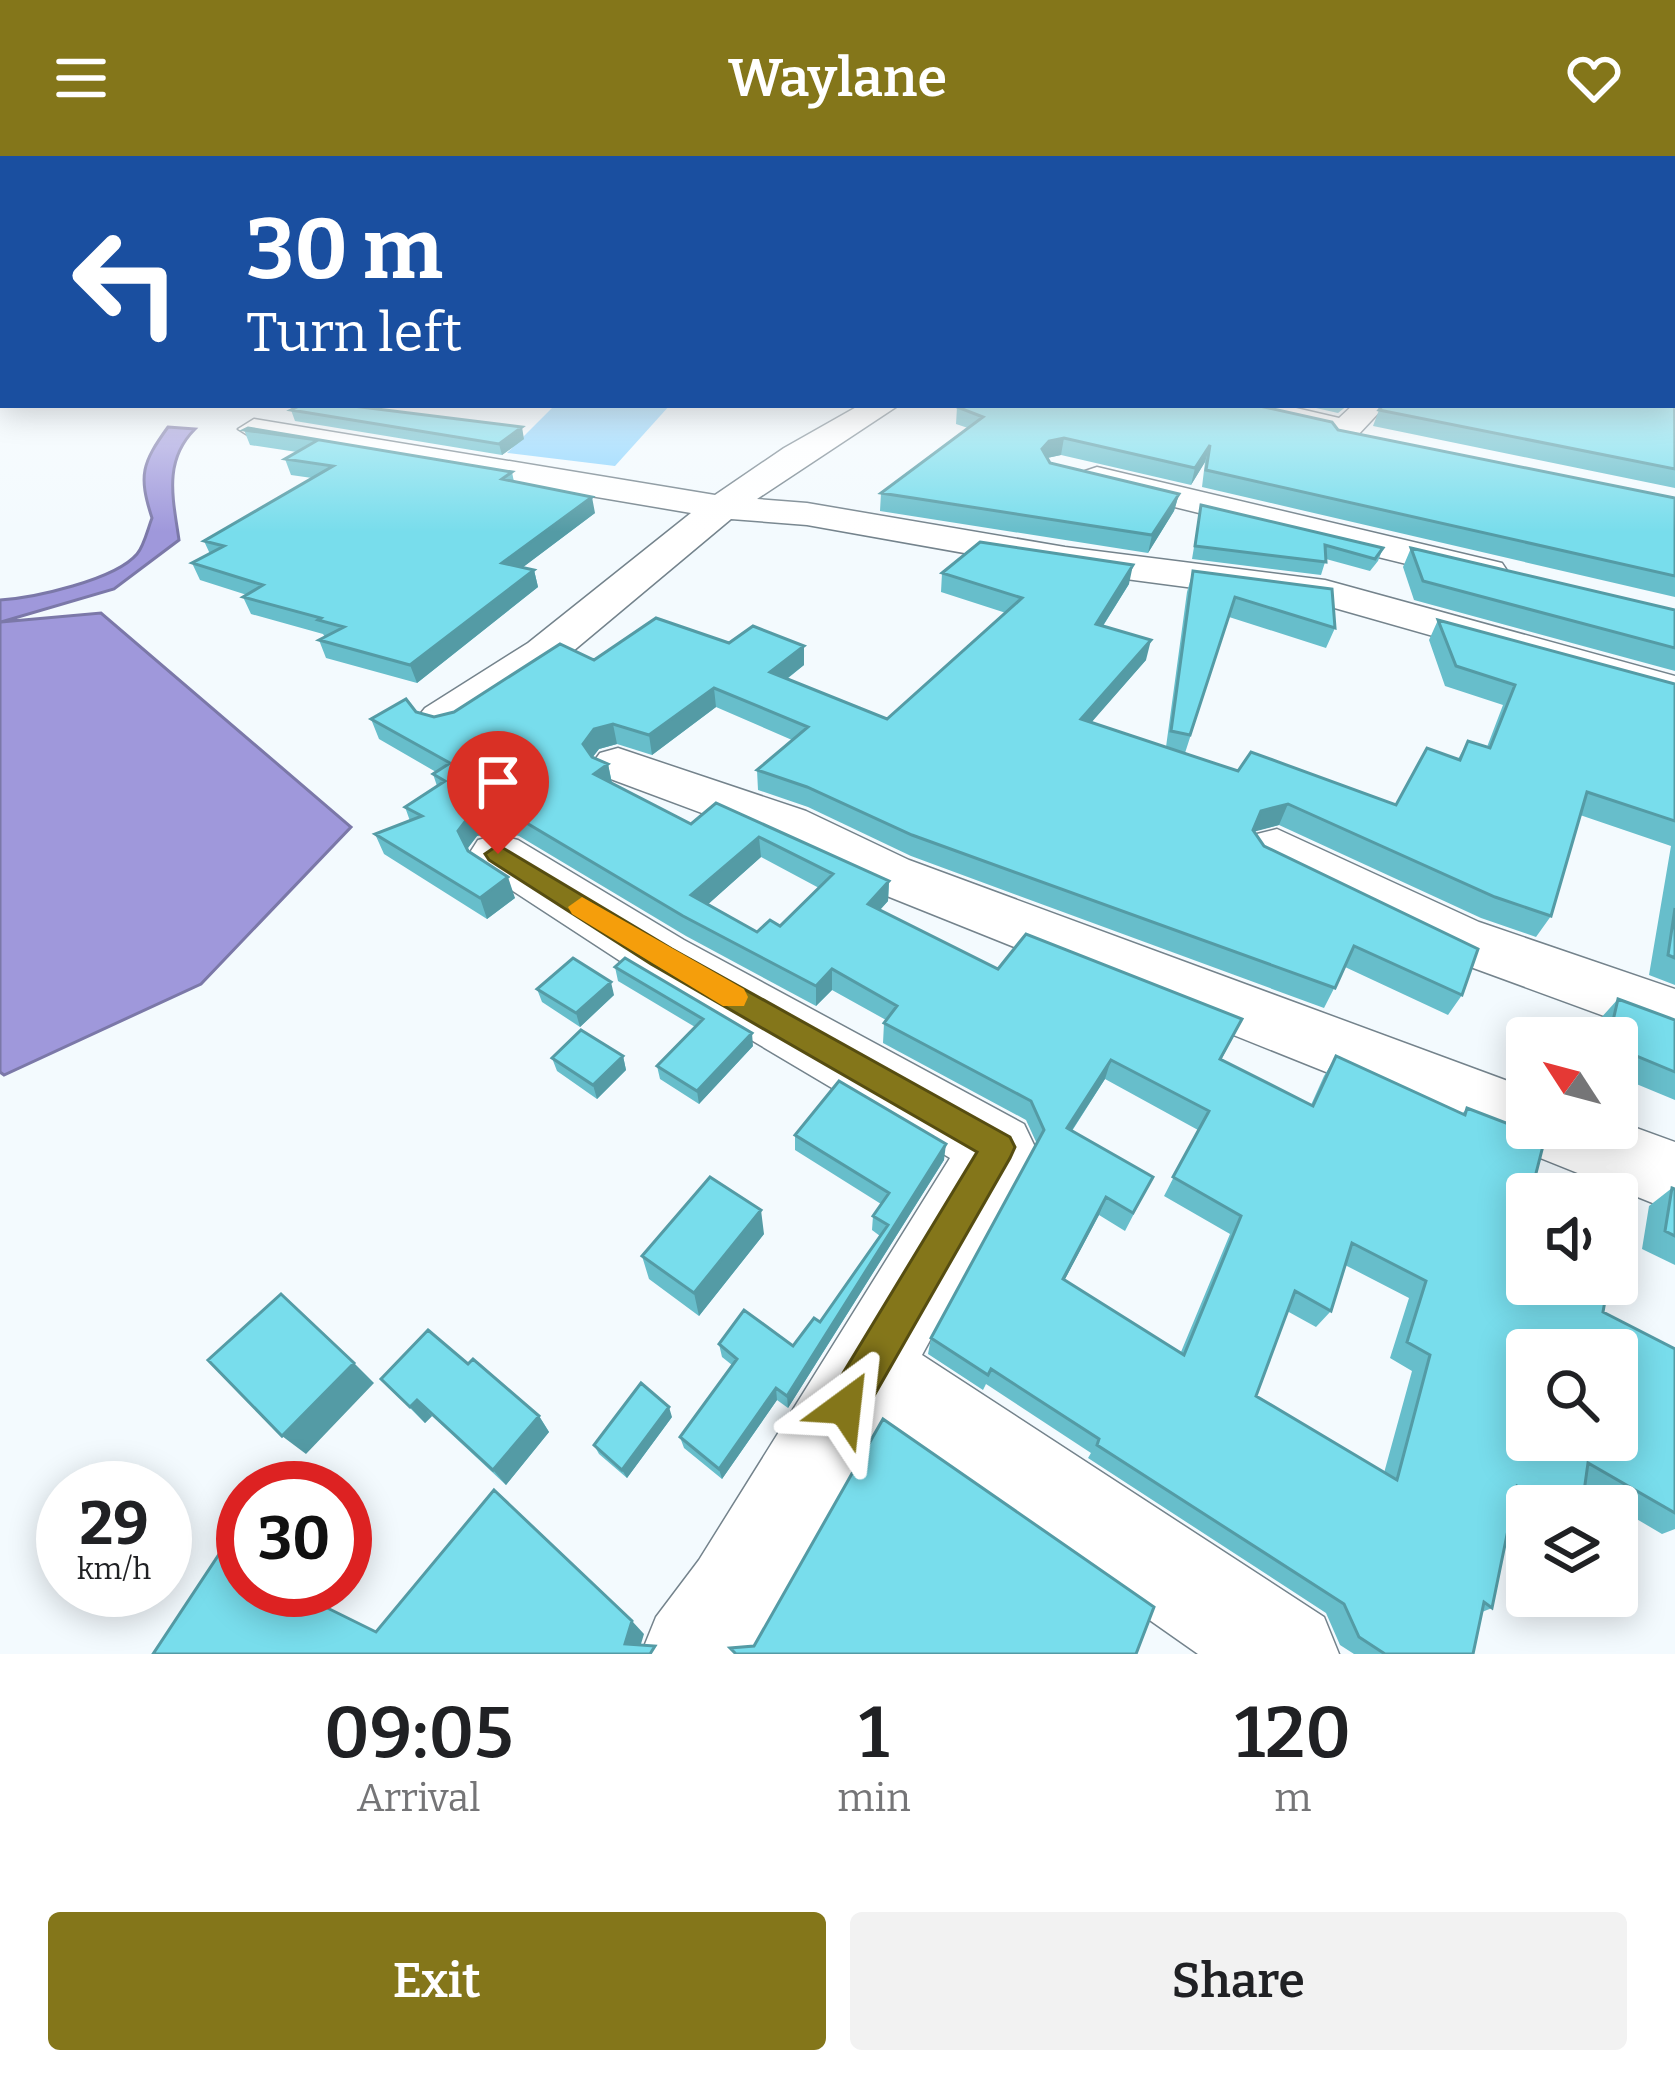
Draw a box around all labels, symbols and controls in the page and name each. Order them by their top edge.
icon: menu [48,45,114,111]
icon: heart [1561,45,1627,111]
text: Waylane [728,46,947,110]
text: 30 m [246,199,443,300]
icon: left [48,204,204,360]
text: Turn left [246,301,462,365]
pin [447,731,549,854]
icon: arrive [465,749,531,815]
north arrow [1506,1017,1638,1149]
map controls [1506,1017,1638,1617]
button: sound [1506,1173,1638,1305]
button: search [1506,1329,1638,1461]
position arrow [782,1344,908,1470]
speed limit sign: 30 [216,1461,372,1617]
button: layers [1506,1485,1638,1617]
text: 29 [79,1488,149,1560]
text: km/h [77,1551,151,1587]
text: 09:05 [324,1690,513,1776]
text: 1 [859,1690,889,1776]
text: 120 [1235,1690,1351,1776]
text: Arrival [357,1775,480,1821]
text: min [837,1775,911,1821]
text: m [1274,1775,1311,1821]
button: Exit [48,1912,826,2050]
button: Share [850,1912,1627,2050]

